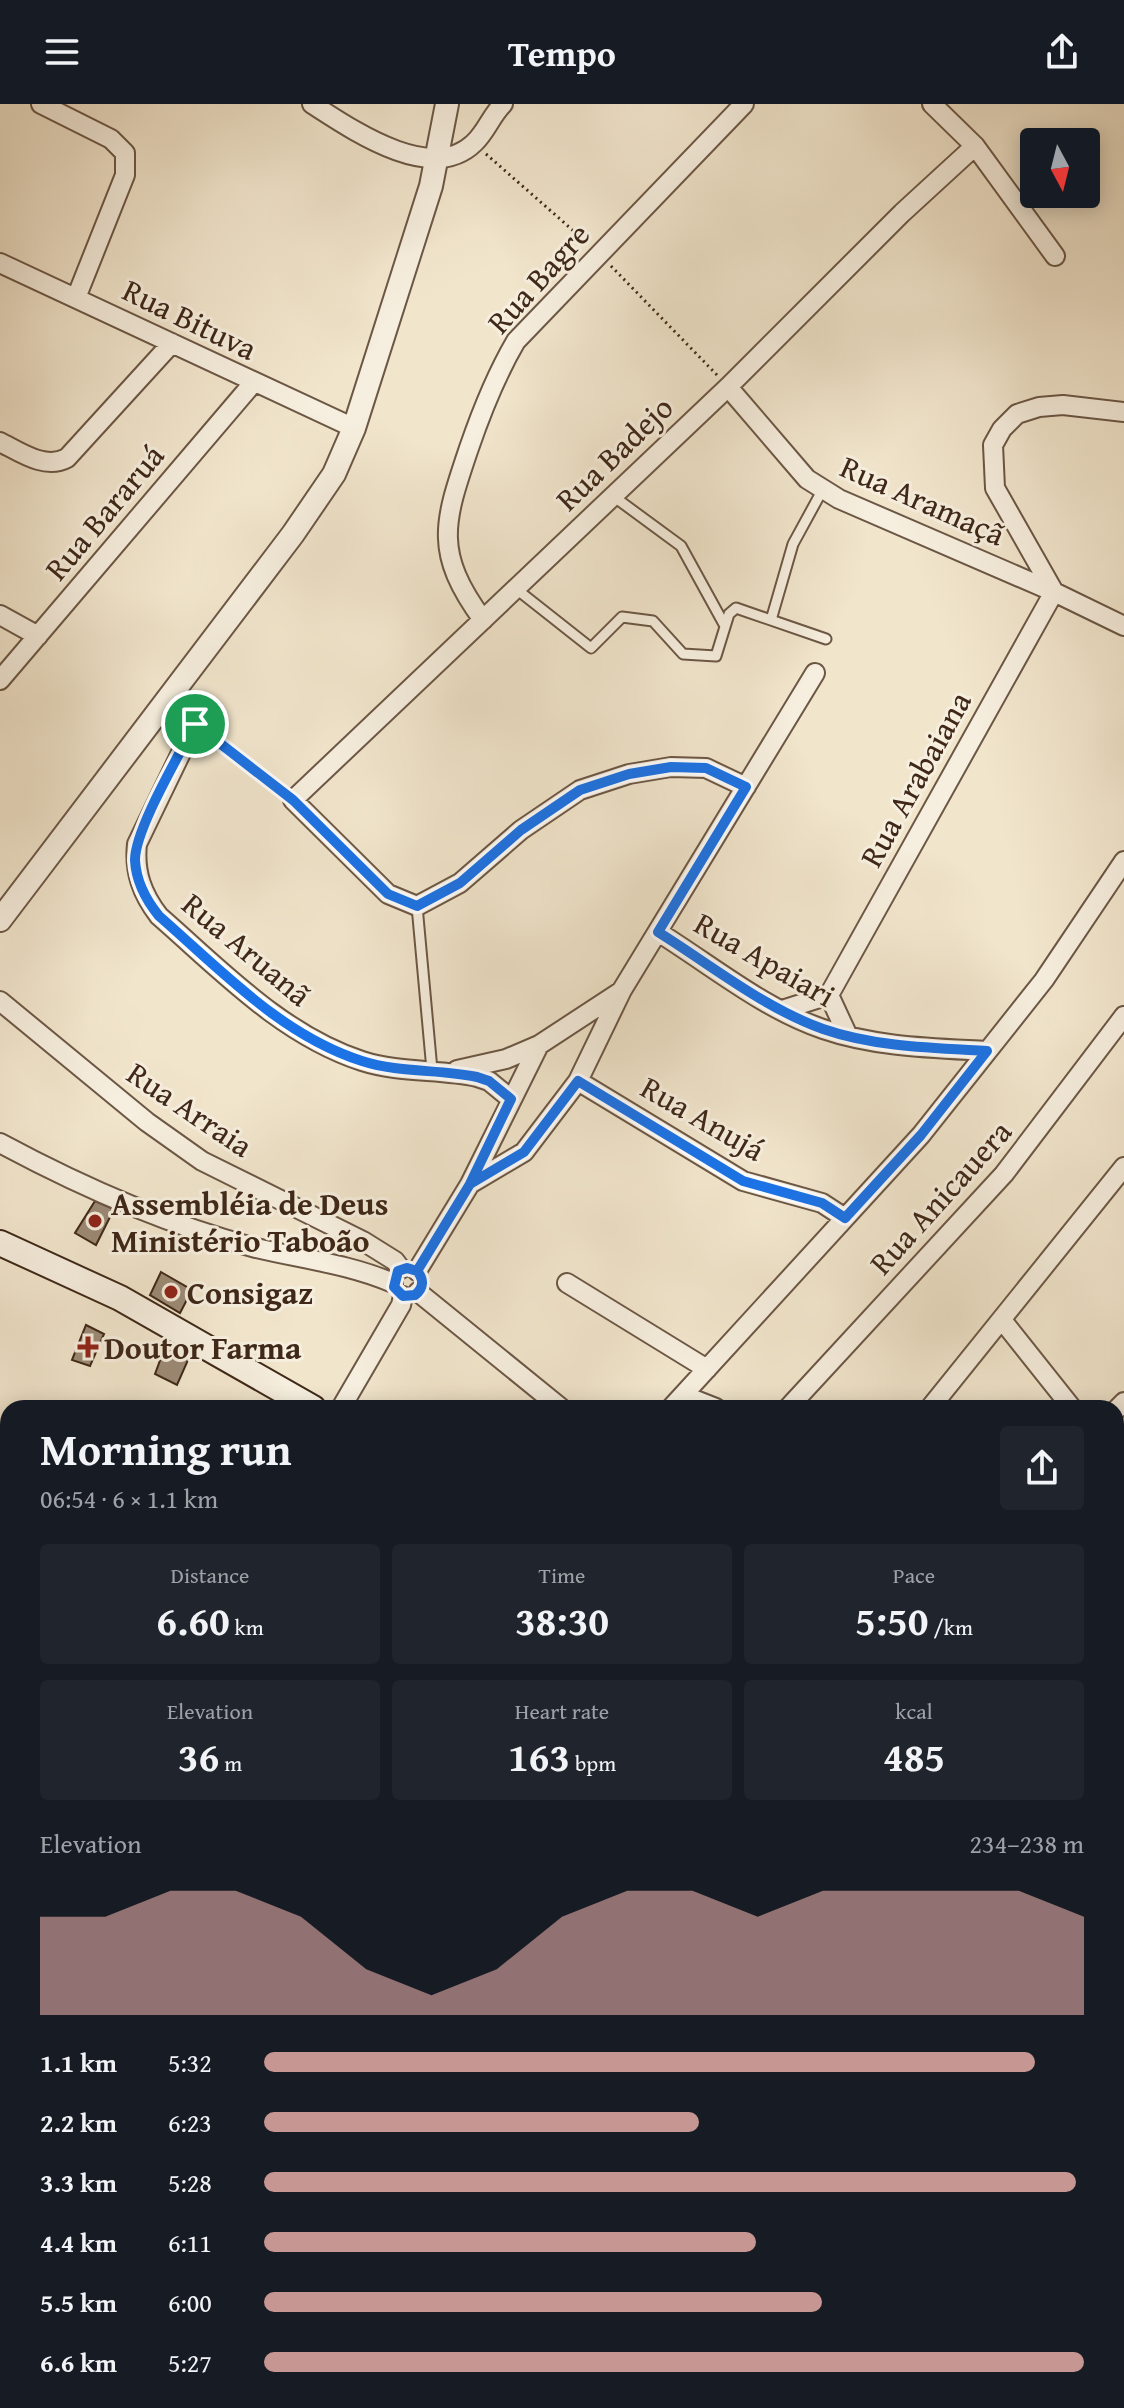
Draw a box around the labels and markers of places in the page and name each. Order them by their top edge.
pin [161,690,229,758]
place label: Assembléia de Deus Ministério Taboão [111,1180,388,1264]
marker: Assembléia de Deus Ministério Taboão [86,1212,104,1230]
place label: Consigaz [187,1269,313,1316]
marker: Consigaz [162,1283,180,1301]
place label: Doutor Farma [104,1324,302,1371]
marker: Doutor Farma [79,1338,97,1356]

